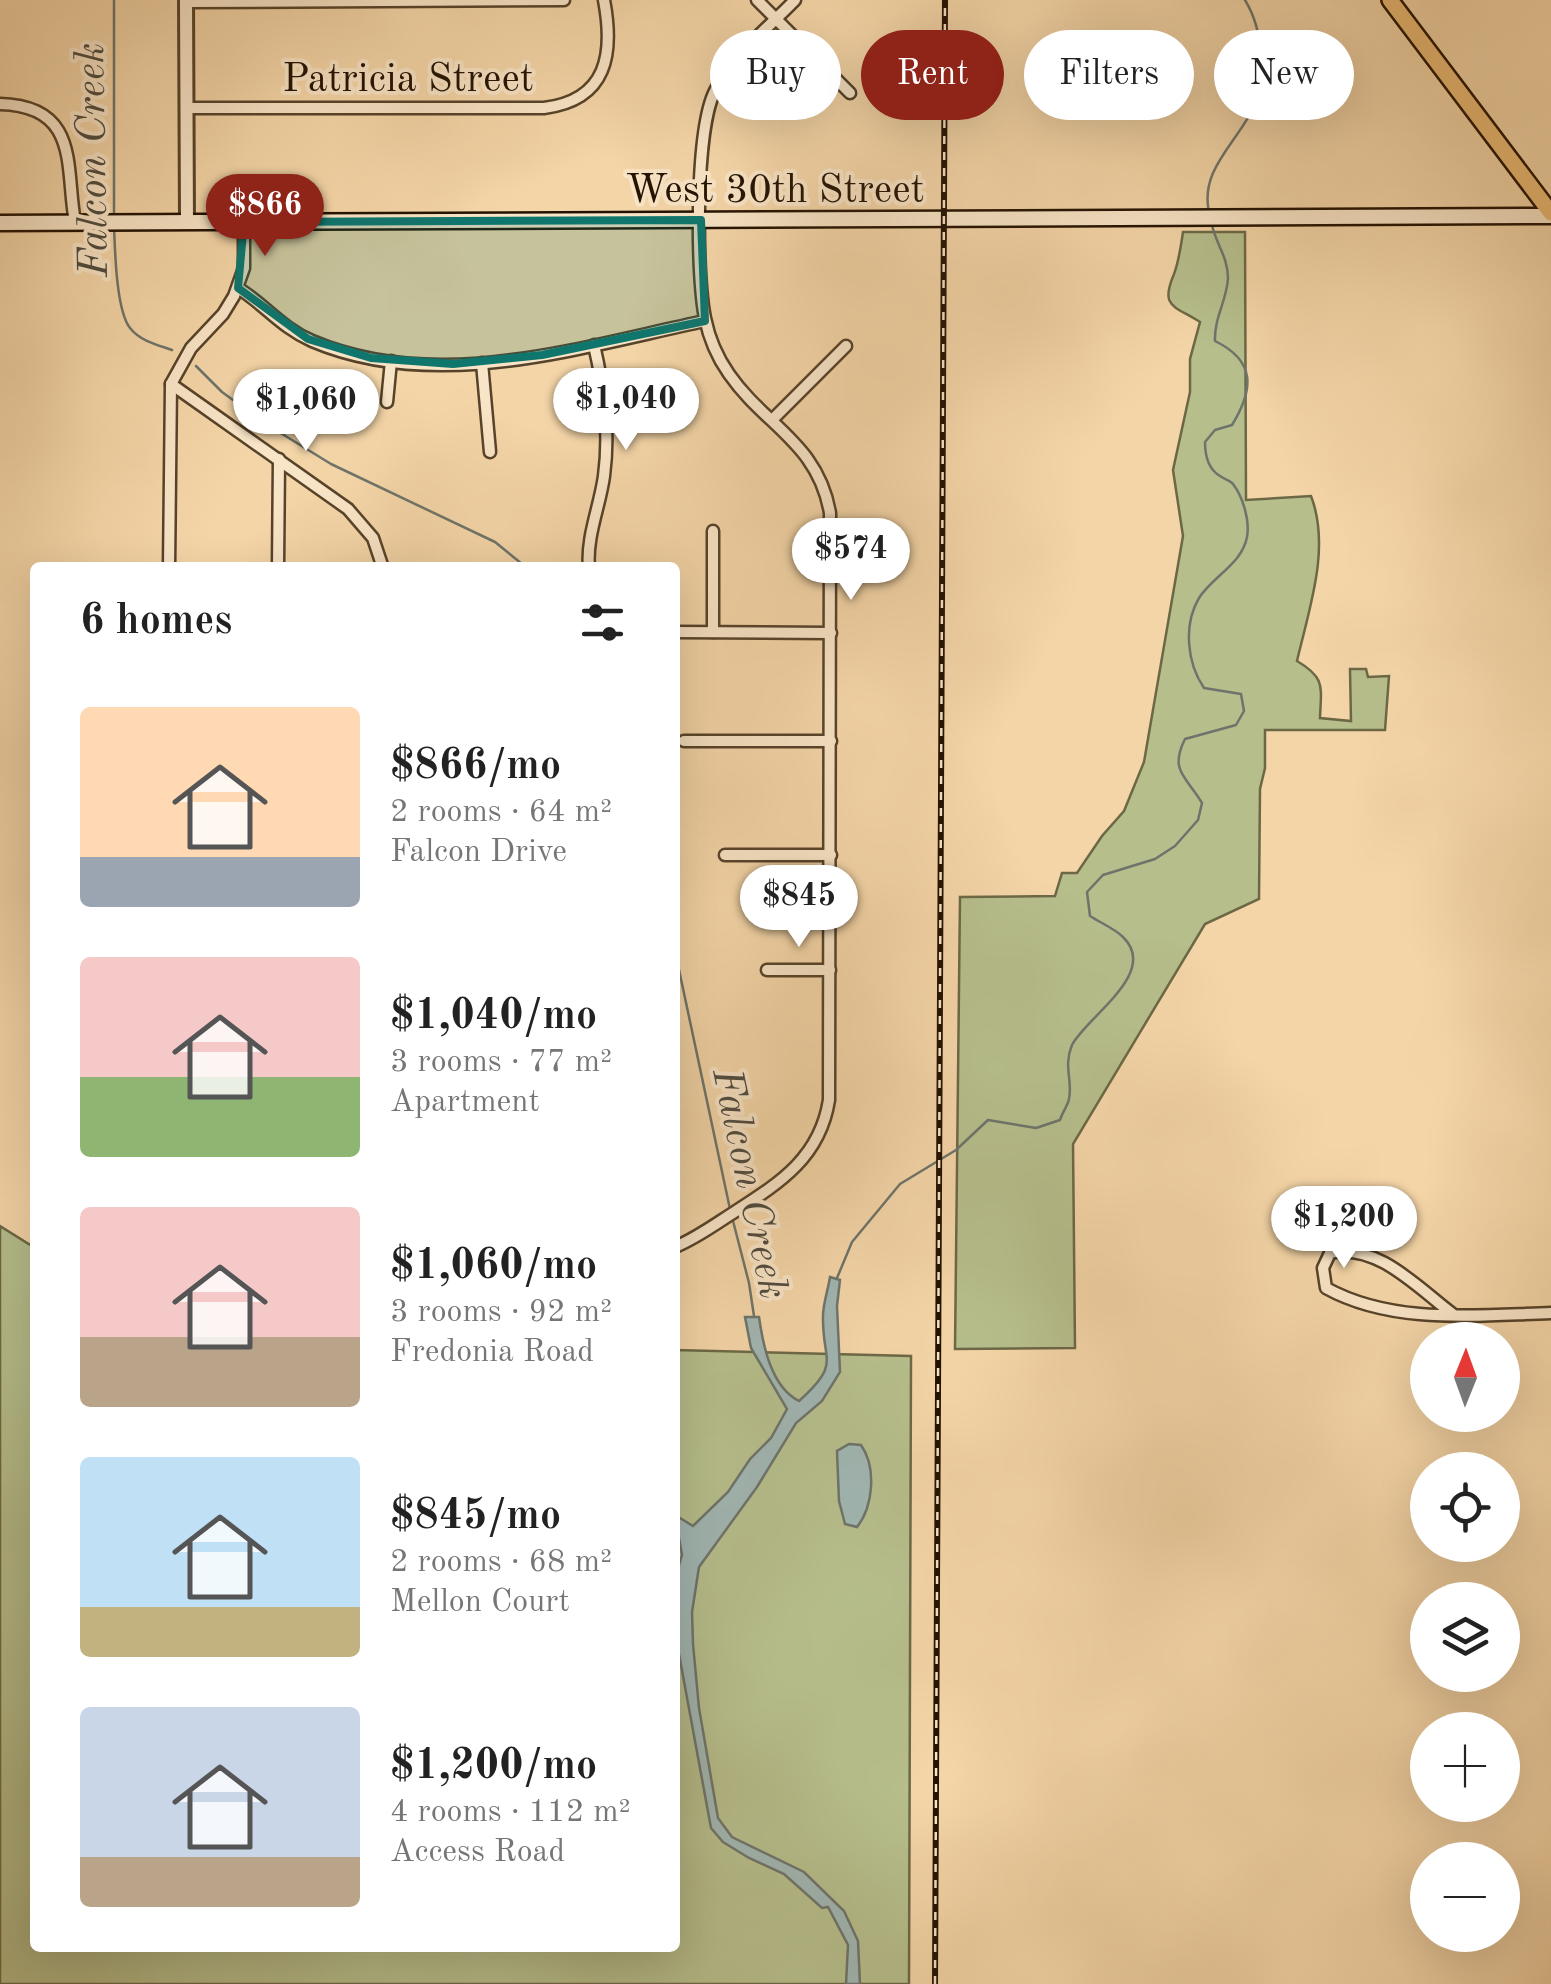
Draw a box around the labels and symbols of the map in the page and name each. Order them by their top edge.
water label: Falcon Creek [71,42,117,279]
street label: Patricia Street [282,61,534,101]
street label: West 30th Street [625,172,925,212]
pin: $866 [206,174,324,259]
pin: $1,040 [545,368,707,453]
pin: $1,060 [225,369,387,454]
pin: $574 [792,518,910,603]
pin: $845 [740,865,858,950]
water label: Falcon Creek [703,1064,793,1303]
pin: $1,200 [1263,1186,1425,1271]
north arrow [1410,1322,1520,1432]

